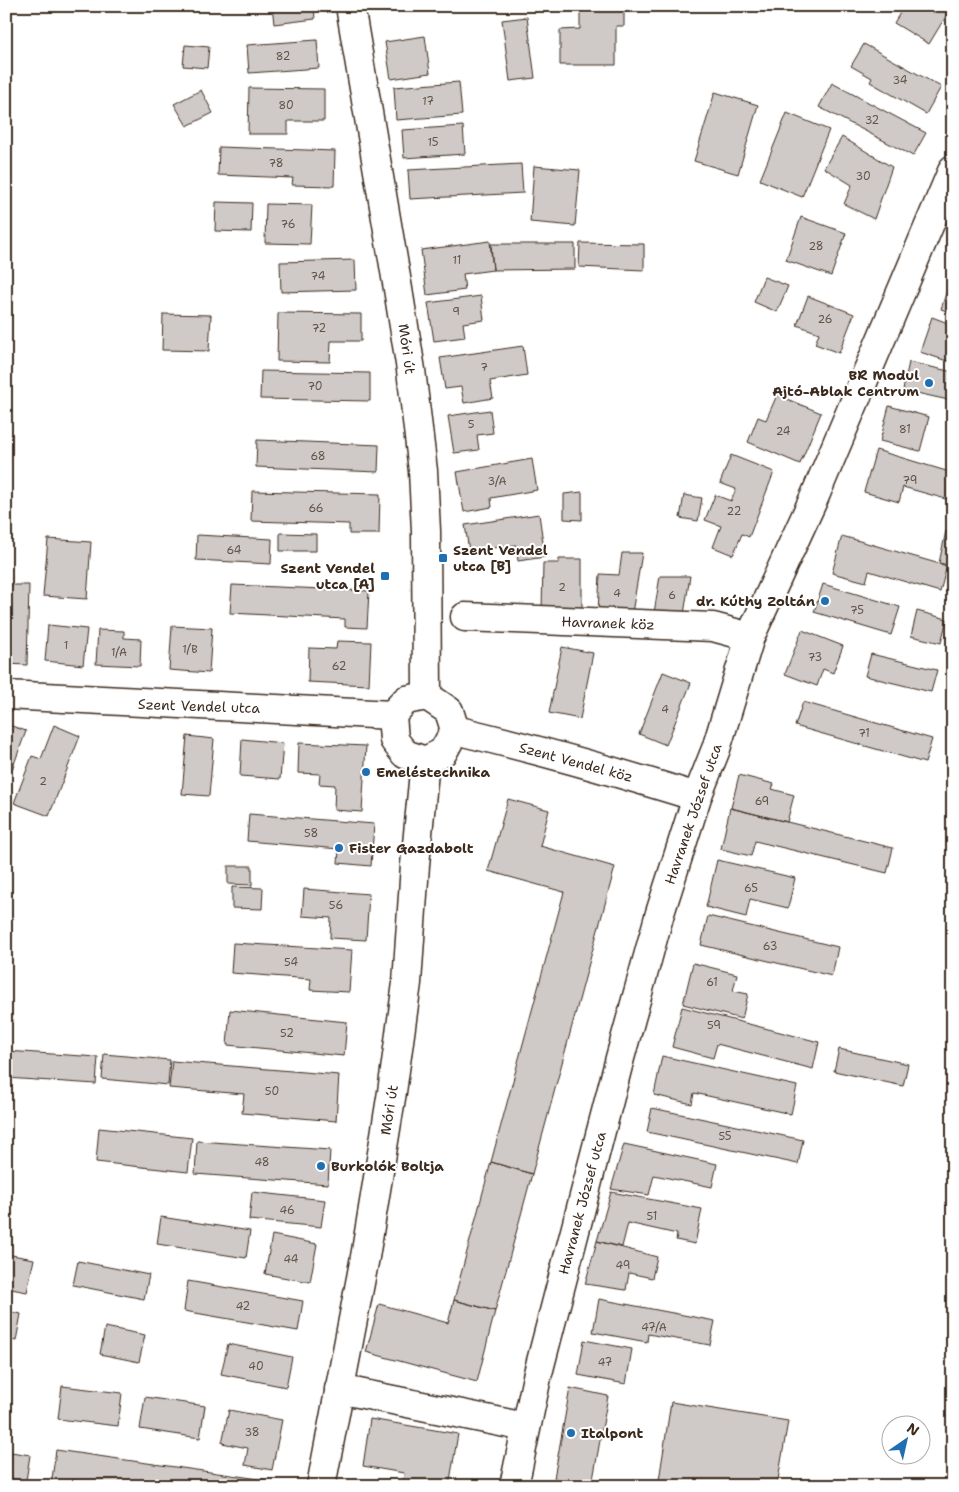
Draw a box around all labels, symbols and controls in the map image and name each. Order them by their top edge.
house number: 82 [276,49,290,64]
house number: 34 [893,73,908,88]
house number: 17 [422,94,434,109]
house number: 80 [278,98,294,113]
house number: 32 [865,113,879,128]
house number: 15 [427,135,439,150]
house number: 78 [269,156,283,171]
house number: 30 [855,169,871,184]
house number: 76 [281,217,295,232]
house number: 28 [808,239,824,254]
house number: 11 [453,253,461,268]
house number: 74 [311,269,326,284]
house number: 9 [452,304,460,319]
house number: 26 [818,312,832,327]
house number: 72 [312,321,326,336]
street label: Móri út [395,323,419,375]
house number: 7 [480,360,488,375]
place label: BR Modul Ajtó-Ablak Centrum [772,366,919,400]
marker: BR Modul Ajtó-Ablak Centrum [923,377,935,389]
house number: 70 [307,379,323,394]
house number: 5 [468,417,475,432]
house number: 81 [899,422,911,437]
house number: 24 [776,424,791,439]
house number: 68 [311,449,325,464]
house number: 79 [903,473,918,488]
house number: 3/A [487,474,507,489]
house number: 66 [308,501,324,516]
house number: 22 [727,504,741,519]
place label: Szent Vendel utca [B] [453,541,548,575]
house number: 64 [226,543,242,558]
marker: Szent Vendel utca [B] [437,552,449,564]
place label: Szent Vendel utca [A] [280,559,375,593]
marker: Szent Vendel utca [A] [379,570,391,582]
house number: 2 [558,580,566,595]
house number: 4 [613,586,621,601]
house number: 6 [668,588,676,603]
place label: dr. Kúthy Zoltán [696,592,815,610]
marker: dr. Kúthy Zoltán [819,595,831,607]
house number: 75 [850,603,864,618]
street label: Havranek köz [561,612,655,634]
house number: 1 [64,638,68,653]
house number: 1/B [182,642,198,657]
house number: 1/A [111,645,127,660]
house number: 73 [808,650,822,665]
house number: 62 [332,659,346,674]
street label: Szent Vendel utca [138,695,261,717]
house number: 4 [661,702,669,717]
house number: 71 [858,726,870,741]
street label: Szent Vendel köz [517,738,635,786]
street label: Havranek József utca [660,741,726,887]
place label: Emeléstechnika [376,763,491,781]
marker: Emeléstechnika [360,766,372,778]
house number: 2 [39,774,47,789]
house number: 69 [755,794,769,809]
house number: 58 [304,826,318,841]
place label: Fister Gazdabolt [349,839,474,857]
marker: Fister Gazdabolt [333,842,345,854]
house number: 65 [744,881,758,896]
house number: 56 [329,898,343,913]
house number: 63 [763,939,777,954]
house number: 54 [284,955,298,970]
house number: 61 [706,975,718,990]
house number: 59 [707,1018,721,1033]
house number: 52 [280,1026,294,1041]
house number: 50 [265,1084,279,1099]
street label: Móri út [376,1084,402,1136]
street label: Havranek József utca [554,1129,610,1277]
house number: 55 [718,1129,732,1144]
house number: 48 [254,1155,270,1170]
place label: Burkolók Boltja [331,1157,444,1175]
marker: Burkolók Boltja [315,1160,327,1172]
house number: 46 [279,1203,295,1218]
house number: 51 [647,1209,657,1224]
house number: 44 [283,1252,299,1267]
house number: 49 [616,1258,630,1273]
house number: 42 [236,1299,250,1314]
house number: 47/A [641,1320,667,1335]
house number: 47 [598,1355,613,1370]
house number: 40 [248,1359,264,1374]
north arrow [882,1414,932,1464]
text: N [904,1419,923,1440]
place label: Italpont [581,1424,643,1442]
house number: 38 [244,1425,260,1440]
marker: Italpont [565,1427,577,1439]

